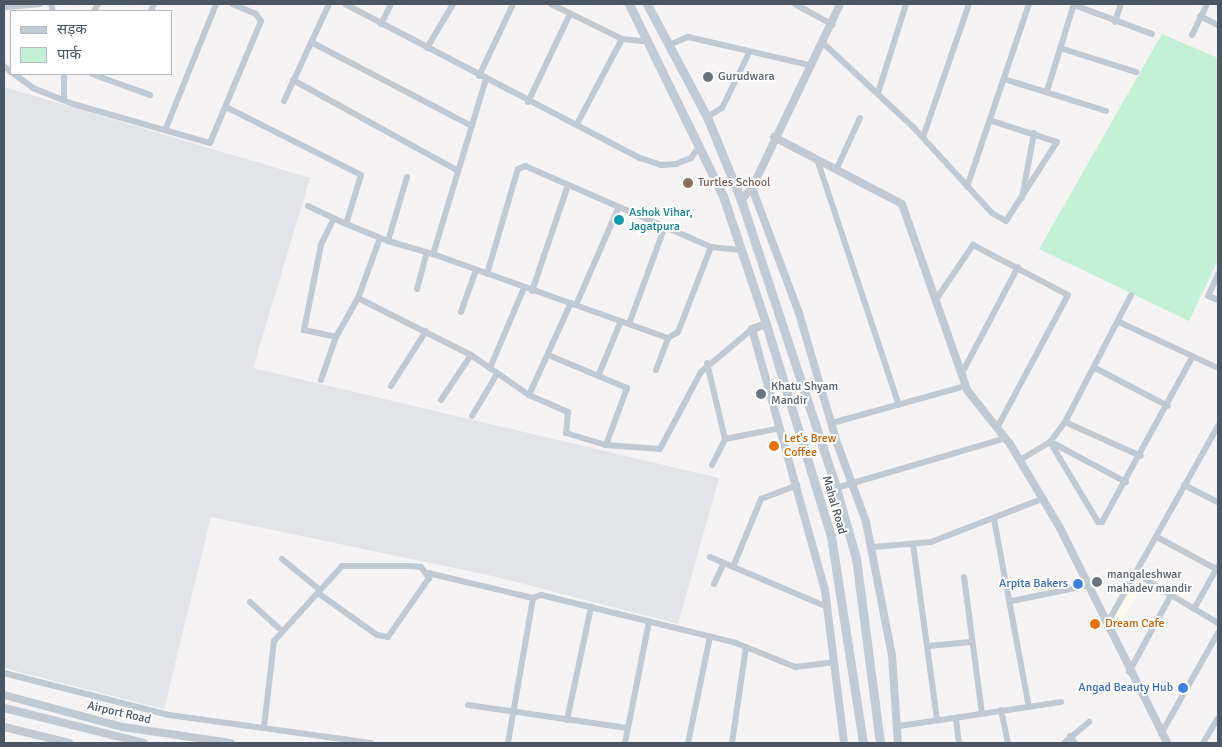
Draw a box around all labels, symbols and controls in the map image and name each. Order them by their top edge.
legend [10,10,172,75]
text: सड़क [57,20,87,38]
text: पार्क [57,45,81,63]
place label: Gurudwara [718,70,775,84]
marker: Gurudwara [702,71,714,83]
place label: Turtles School [698,176,770,190]
marker: Turtles School [682,177,694,189]
place label: Ashok Vihar, Jagatpura [629,206,693,234]
marker: Ashok Vihar, Jagatpura [613,214,625,226]
place label: Khatu Shyam Mandir [771,380,838,408]
marker: Khatu Shyam Mandir [755,388,767,400]
place label: Let's Brew Coffee [784,432,836,460]
marker: Let's Brew Coffee [768,440,780,452]
street label: Mahal Road [819,474,849,536]
place label: mangaleshwar mahadev mandir [1107,568,1192,596]
marker: mangaleshwar mahadev mandir [1091,576,1103,588]
place label: Arpita Bakers [999,577,1068,591]
marker: Arpita Bakers [1072,578,1084,590]
place label: Dream Cafe [1105,617,1164,631]
marker: Dream Cafe [1089,618,1101,630]
place label: Angad Beauty Hub [1078,681,1173,695]
marker: Angad Beauty Hub [1177,682,1189,694]
street label: Airport Road [86,699,152,727]

